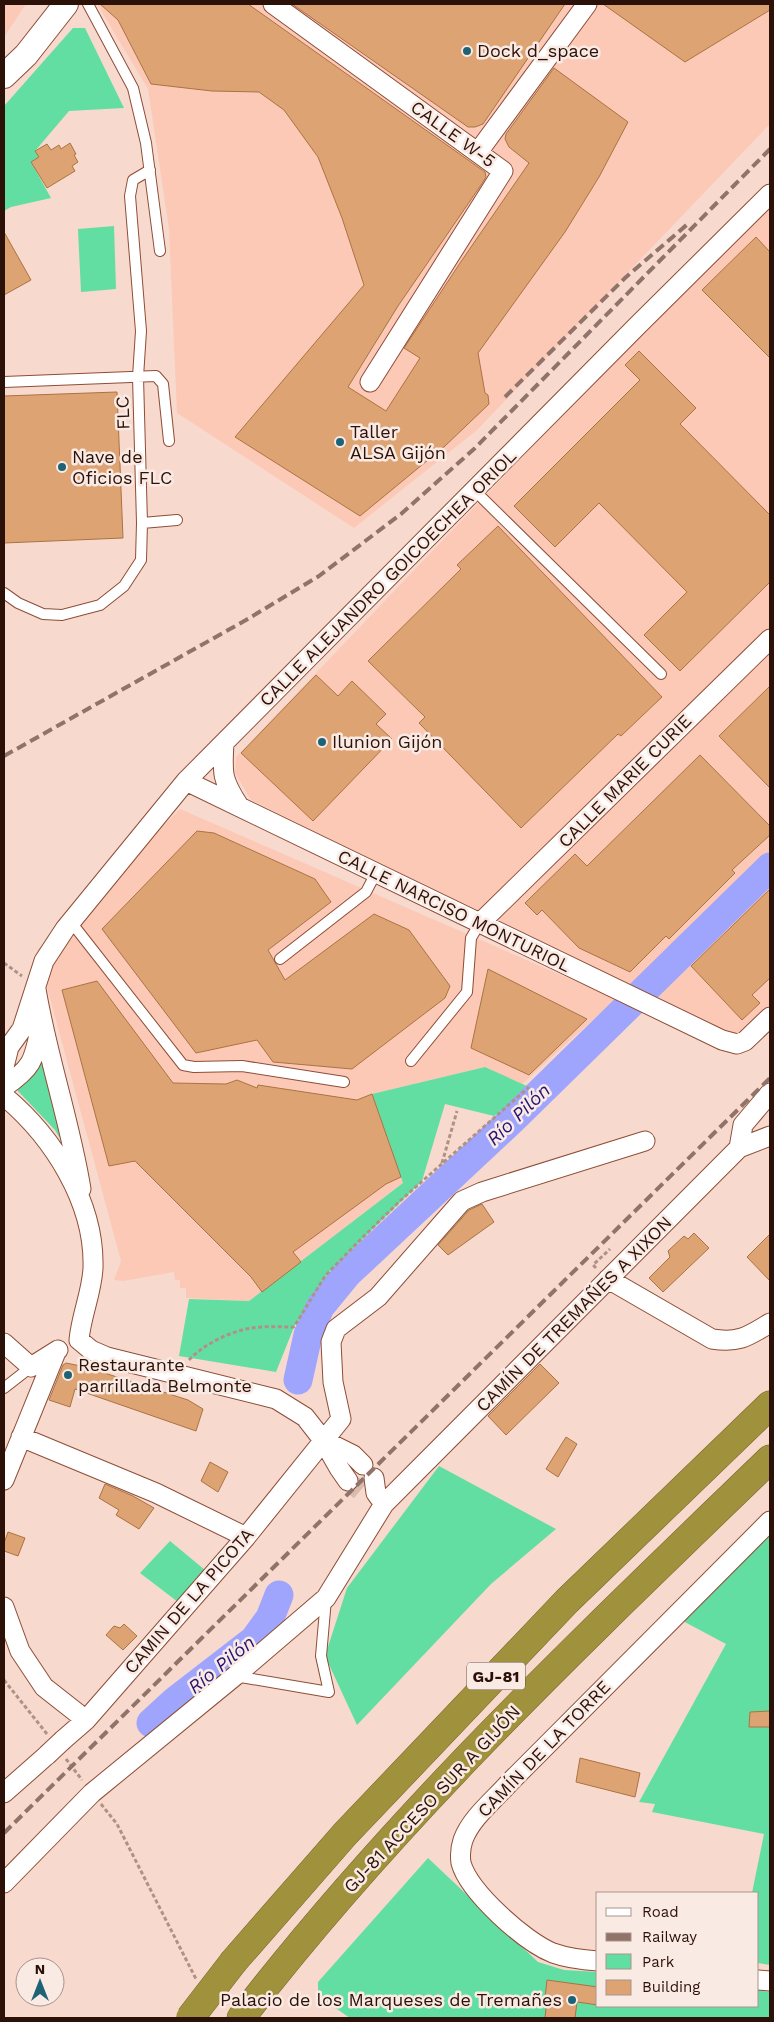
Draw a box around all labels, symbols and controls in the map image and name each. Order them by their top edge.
place label: Dock d_space [477,40,599,61]
marker: Dock d_space [461,45,473,57]
street label: CALLE W-5 [407,96,500,171]
street label: FLC [111,396,134,430]
place label: Taller ALSA Gijón [350,421,446,463]
marker: Taller ALSA Gijón [334,436,346,448]
street label: CALLE ALEJANDRO GOICOECHEA ORIOL [255,445,520,710]
place label: Nave de Oficios FLC [72,446,172,488]
marker: Nave de Oficios FLC [56,461,68,473]
street label: CALLE MARIE CURIE [554,710,696,852]
place label: Ilunion Gijón [332,731,442,752]
marker: Ilunion Gijón [316,736,328,748]
street label: CALLE NARCISO MONTURIOL [334,845,574,976]
water label: Río Pilón [482,1079,555,1150]
street label: CAMÍN DE TREMAÑES A XIXON [471,1211,676,1416]
place label: Restaurante parrillada Belmonte [78,1354,252,1396]
marker: Restaurante parrillada Belmonte [62,1369,74,1381]
street label: CAMIN DE LA PICOTA [120,1524,258,1678]
water label: Río Pilón [183,1630,259,1698]
road number: GJ-81 [467,1662,525,1690]
street label: CAMÍN DE LA TORRE [473,1676,614,1821]
street label: GJ-81 ACCESO SUR A GIJÓN [339,1700,524,1897]
legend [596,1892,759,2007]
text: Road [642,1903,679,1921]
text: Railway [642,1928,697,1946]
text: Park [642,1953,675,1971]
north arrow [15,1957,65,2007]
text: N [35,1961,45,1977]
text: Building [642,1978,700,1996]
place label: Palacio de los Marqueses de Tremañes [220,1989,562,2010]
marker: Palacio de los Marqueses de Tremañes [566,1994,578,2006]

